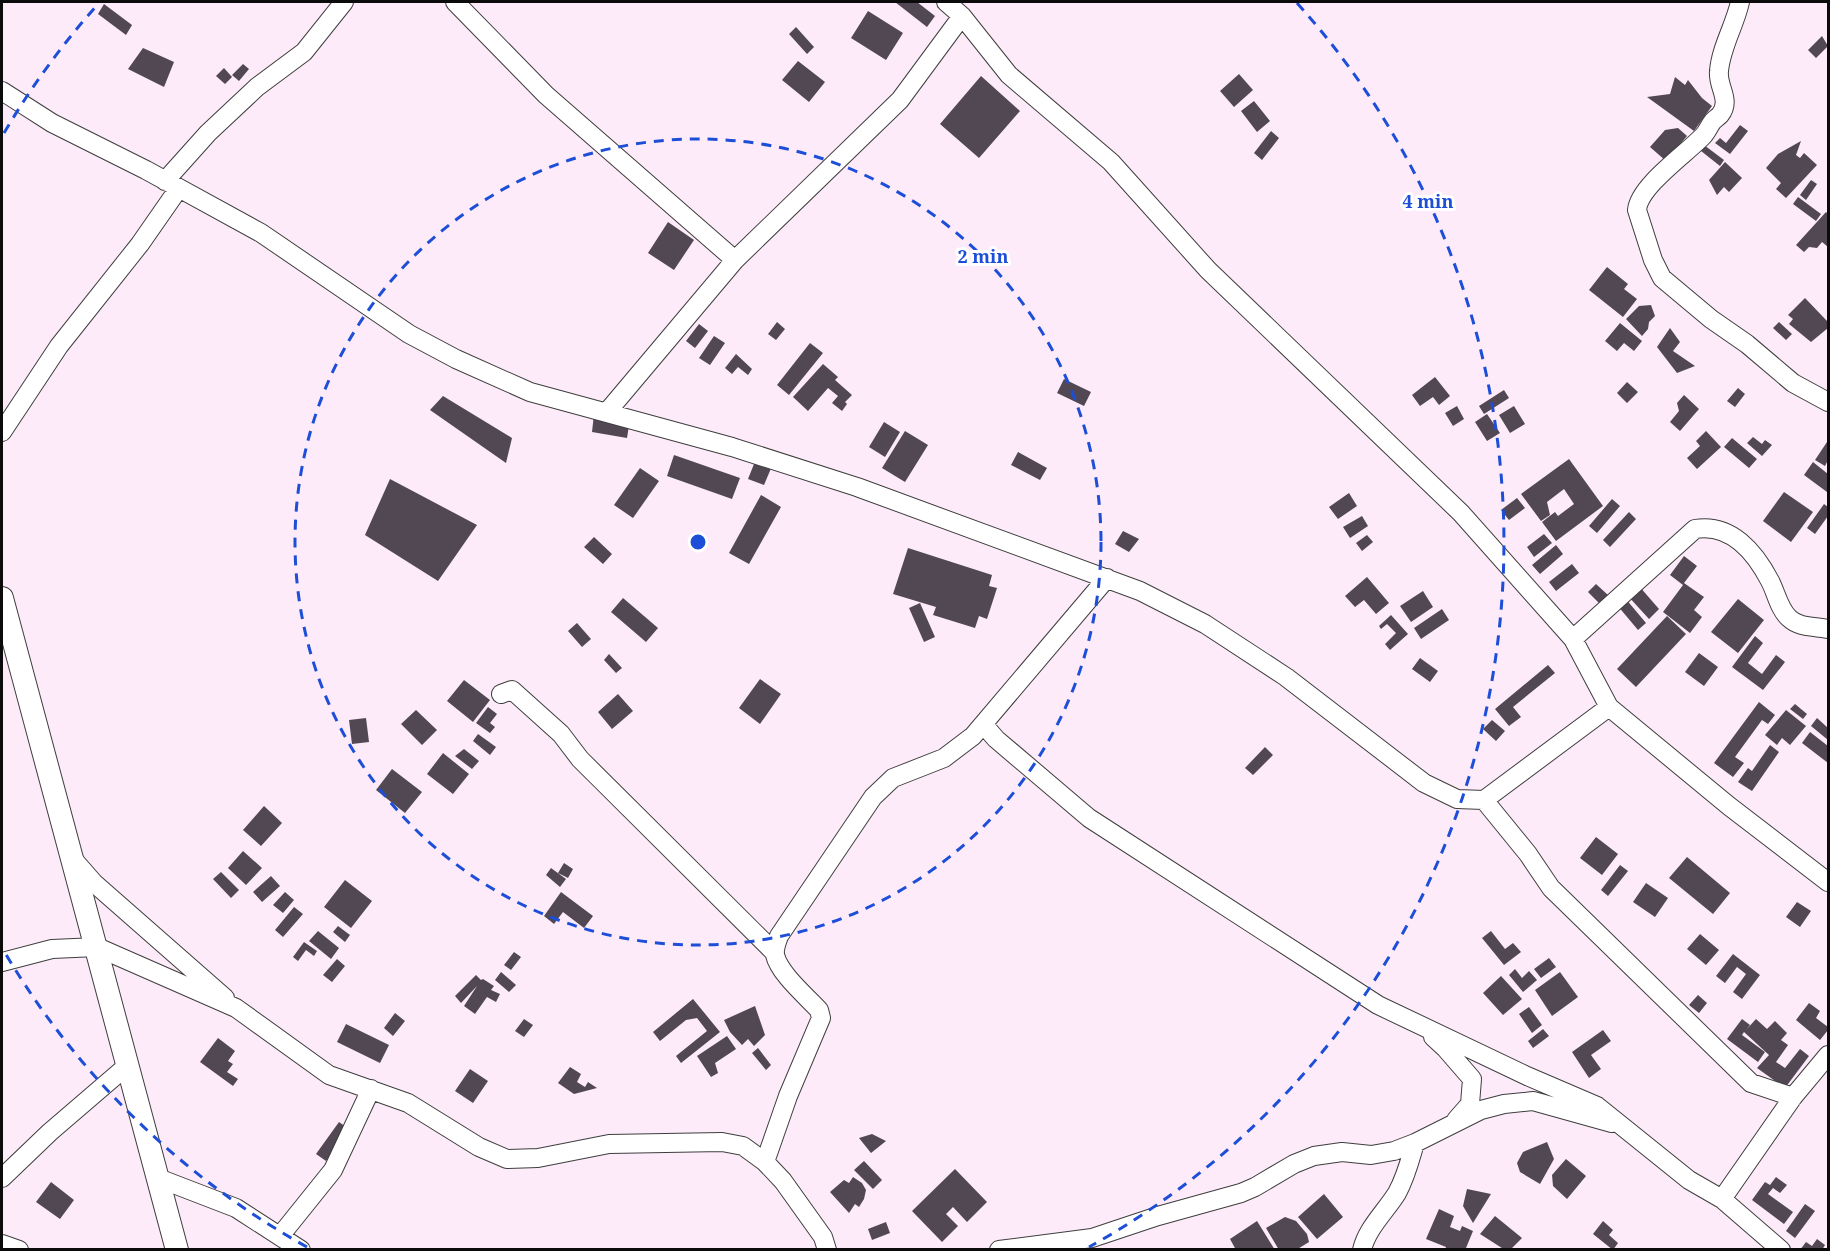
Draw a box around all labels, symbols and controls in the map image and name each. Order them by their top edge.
text: 4 min [1403,189,1453,213]
text: 2 min [958,244,1008,268]
centre of rings [688,532,708,552]

